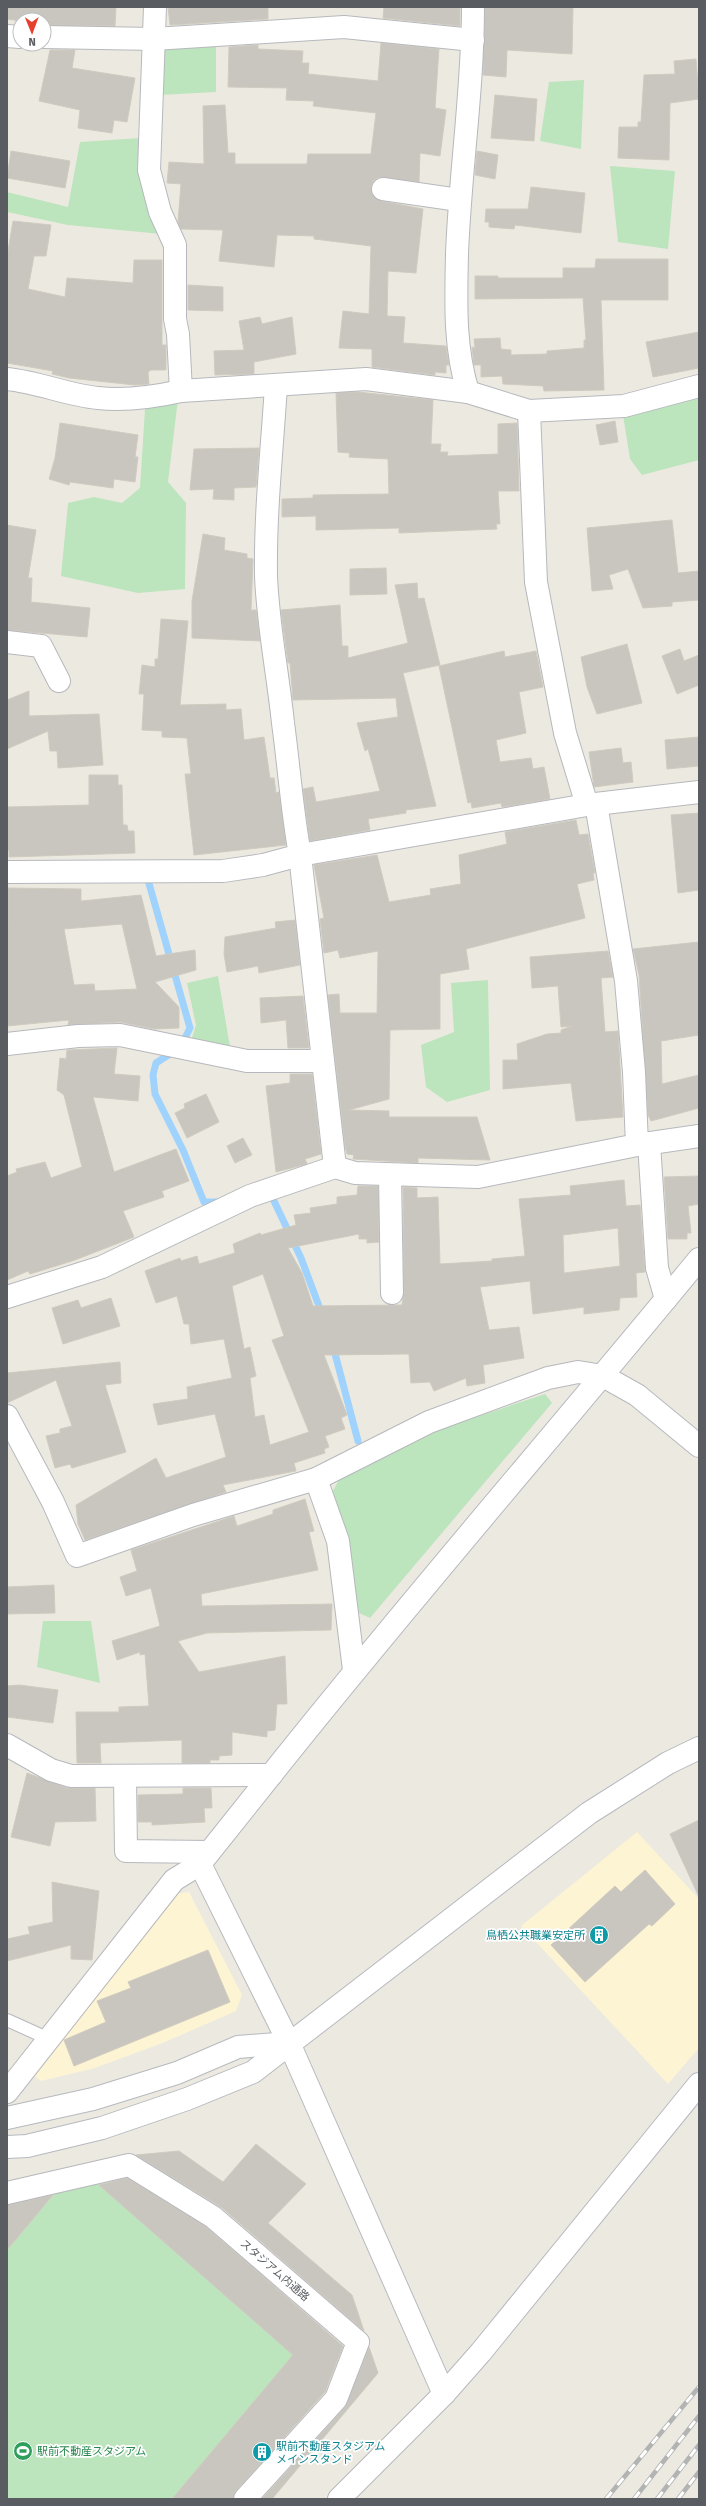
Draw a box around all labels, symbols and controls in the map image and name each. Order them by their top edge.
north arrow [12,12,52,52]
text: N [28,35,36,48]
building icon: 鳥栖公共職業安定所 [588,1924,610,1946]
place label: 鳥栖公共職業安定所 [486,1929,586,1942]
street label: スタジアム内通路 [237,2237,312,2304]
sports icon: 駅前不動産スタジアム [12,2440,34,2462]
place label: 駅前不動産スタジアム メインスタンド [276,2440,385,2466]
building icon: 駅前不動産スタジアム メインスタンド [251,2441,273,2463]
place label: 駅前不動産スタジアム [37,2445,146,2458]

